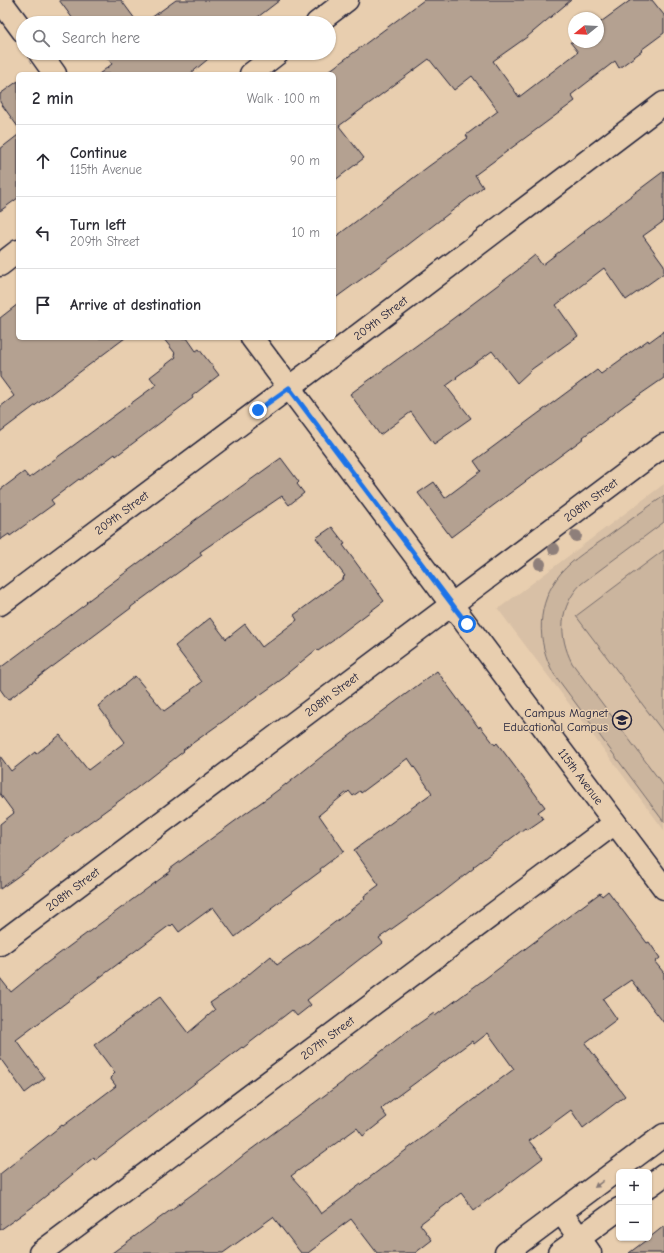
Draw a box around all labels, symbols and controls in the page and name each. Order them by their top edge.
north arrow [568,12,604,48]
search box [16,16,336,60]
icon: search [30,27,52,49]
text: Search here [62,29,140,47]
text: 2 min [32,89,73,108]
text: Walk · 100 m [247,91,320,106]
text: Continue [70,144,127,162]
icon: ahead [32,150,54,172]
text: 90 m [290,153,320,168]
text: 115th Avenue [70,162,142,177]
text: Turn left [70,216,126,234]
icon: left [32,222,54,244]
text: 10 m [292,225,320,240]
text: 209th Street [70,234,139,249]
street label: 209th Street [351,293,411,343]
icon: arrive [32,294,54,316]
text: Arrive at destination [70,296,201,314]
route end [249,401,267,419]
street label: 208th Street [561,475,621,525]
street label: 209th Street [92,488,152,538]
route start [458,615,476,633]
street label: 208th Street [302,670,362,719]
place label: Campus Magnet Educational Campus [503,706,609,734]
school or university icon: Campus Magnet Educational Campus [611,709,633,731]
street label: 115th Avenue [555,746,606,807]
street label: 208th Street [43,864,103,914]
street label: 207th Street [298,1013,357,1063]
map controls [616,1169,652,1241]
button: + [616,1169,652,1205]
one-way arrow [594,1179,605,1188]
button: − [616,1205,652,1241]

